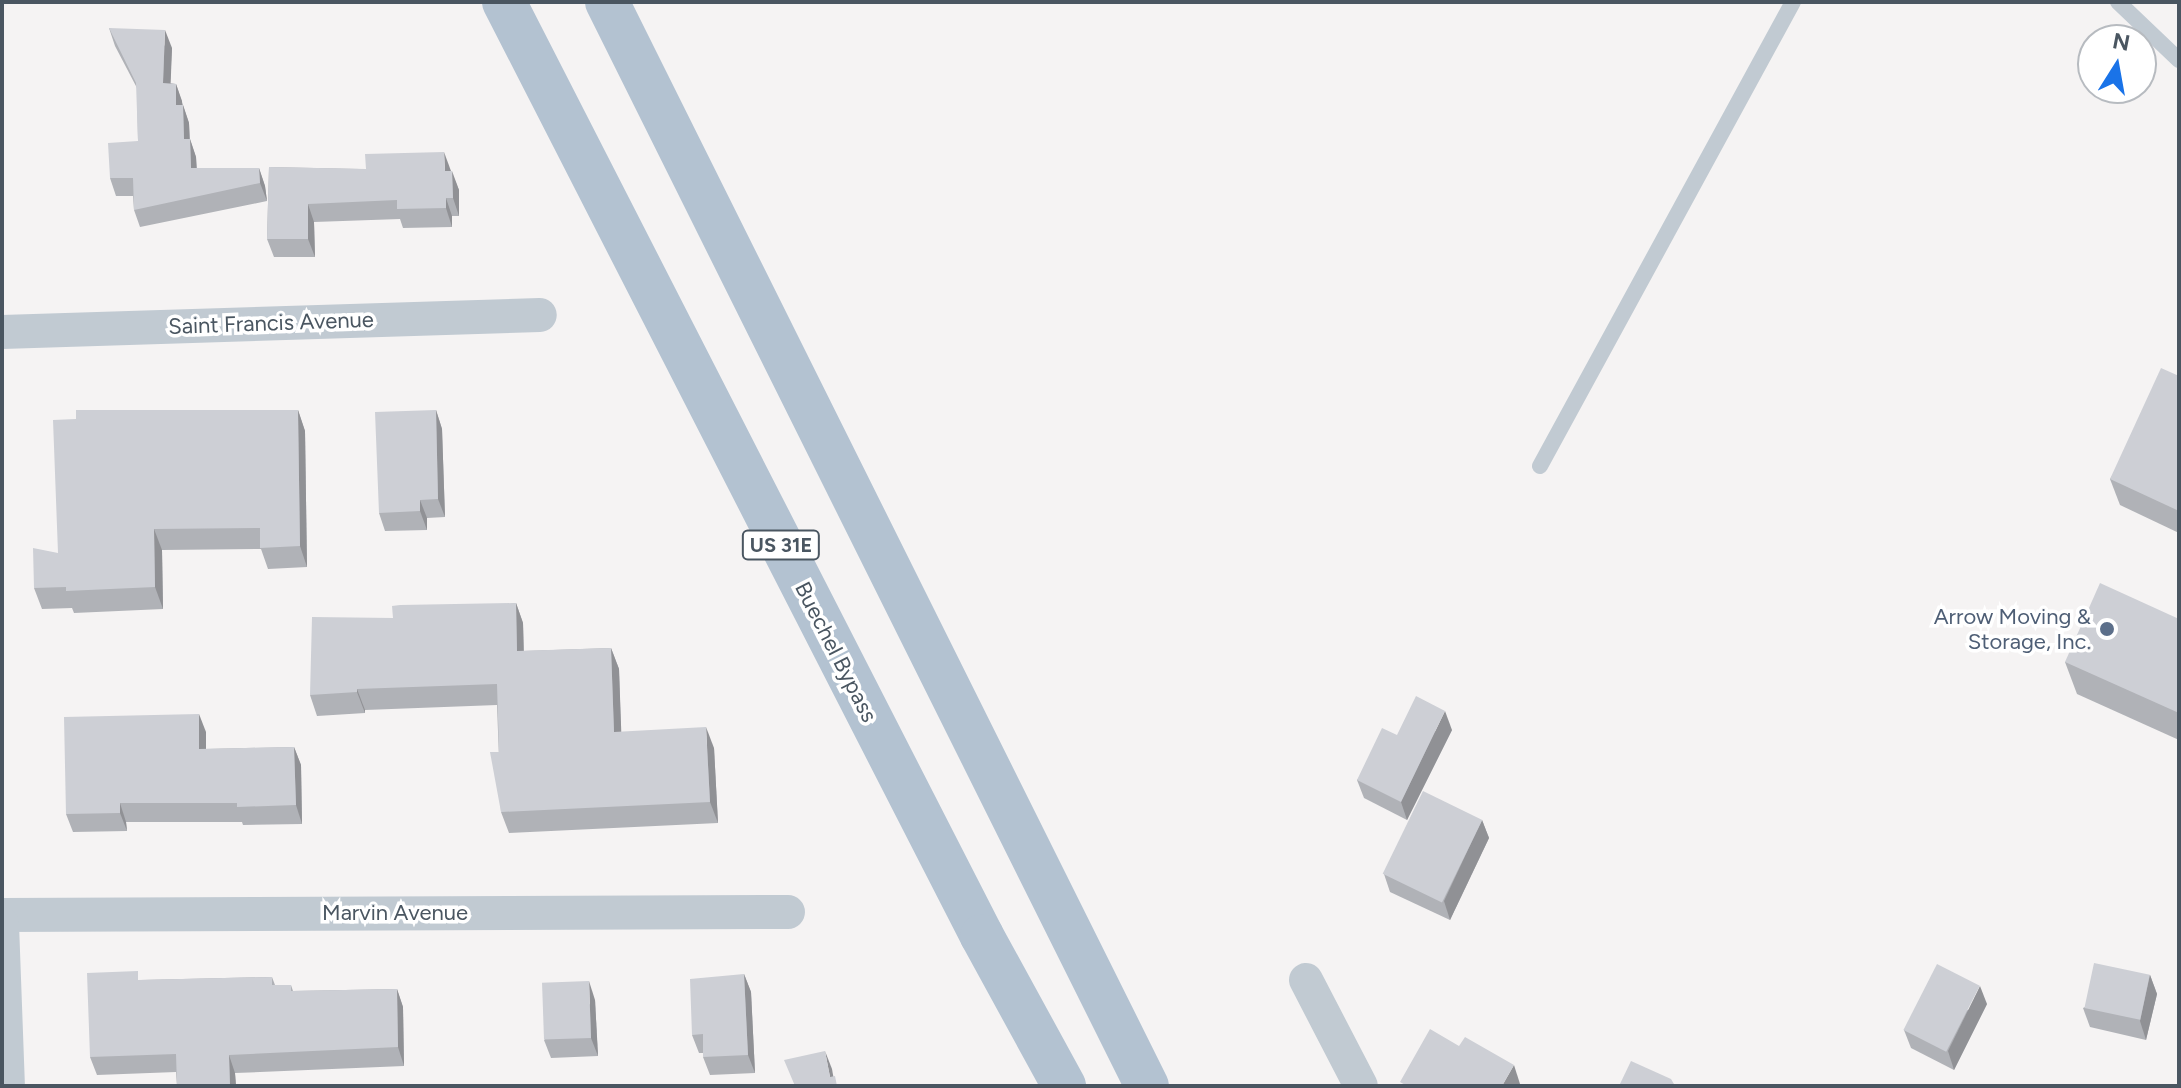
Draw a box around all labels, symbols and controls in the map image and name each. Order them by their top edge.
north arrow [2077,24,2157,104]
text: N [2110,27,2132,57]
street label: Saint Francis Avenue [168,306,374,340]
road number: US 31E [741,529,821,561]
street label: Buechel Bypass [789,577,883,727]
place label: Arrow Moving & Storage, Inc. [1934,603,2091,654]
marker: Arrow Moving & Storage, Inc. [2098,620,2116,638]
street label: Marvin Avenue [322,900,468,926]

